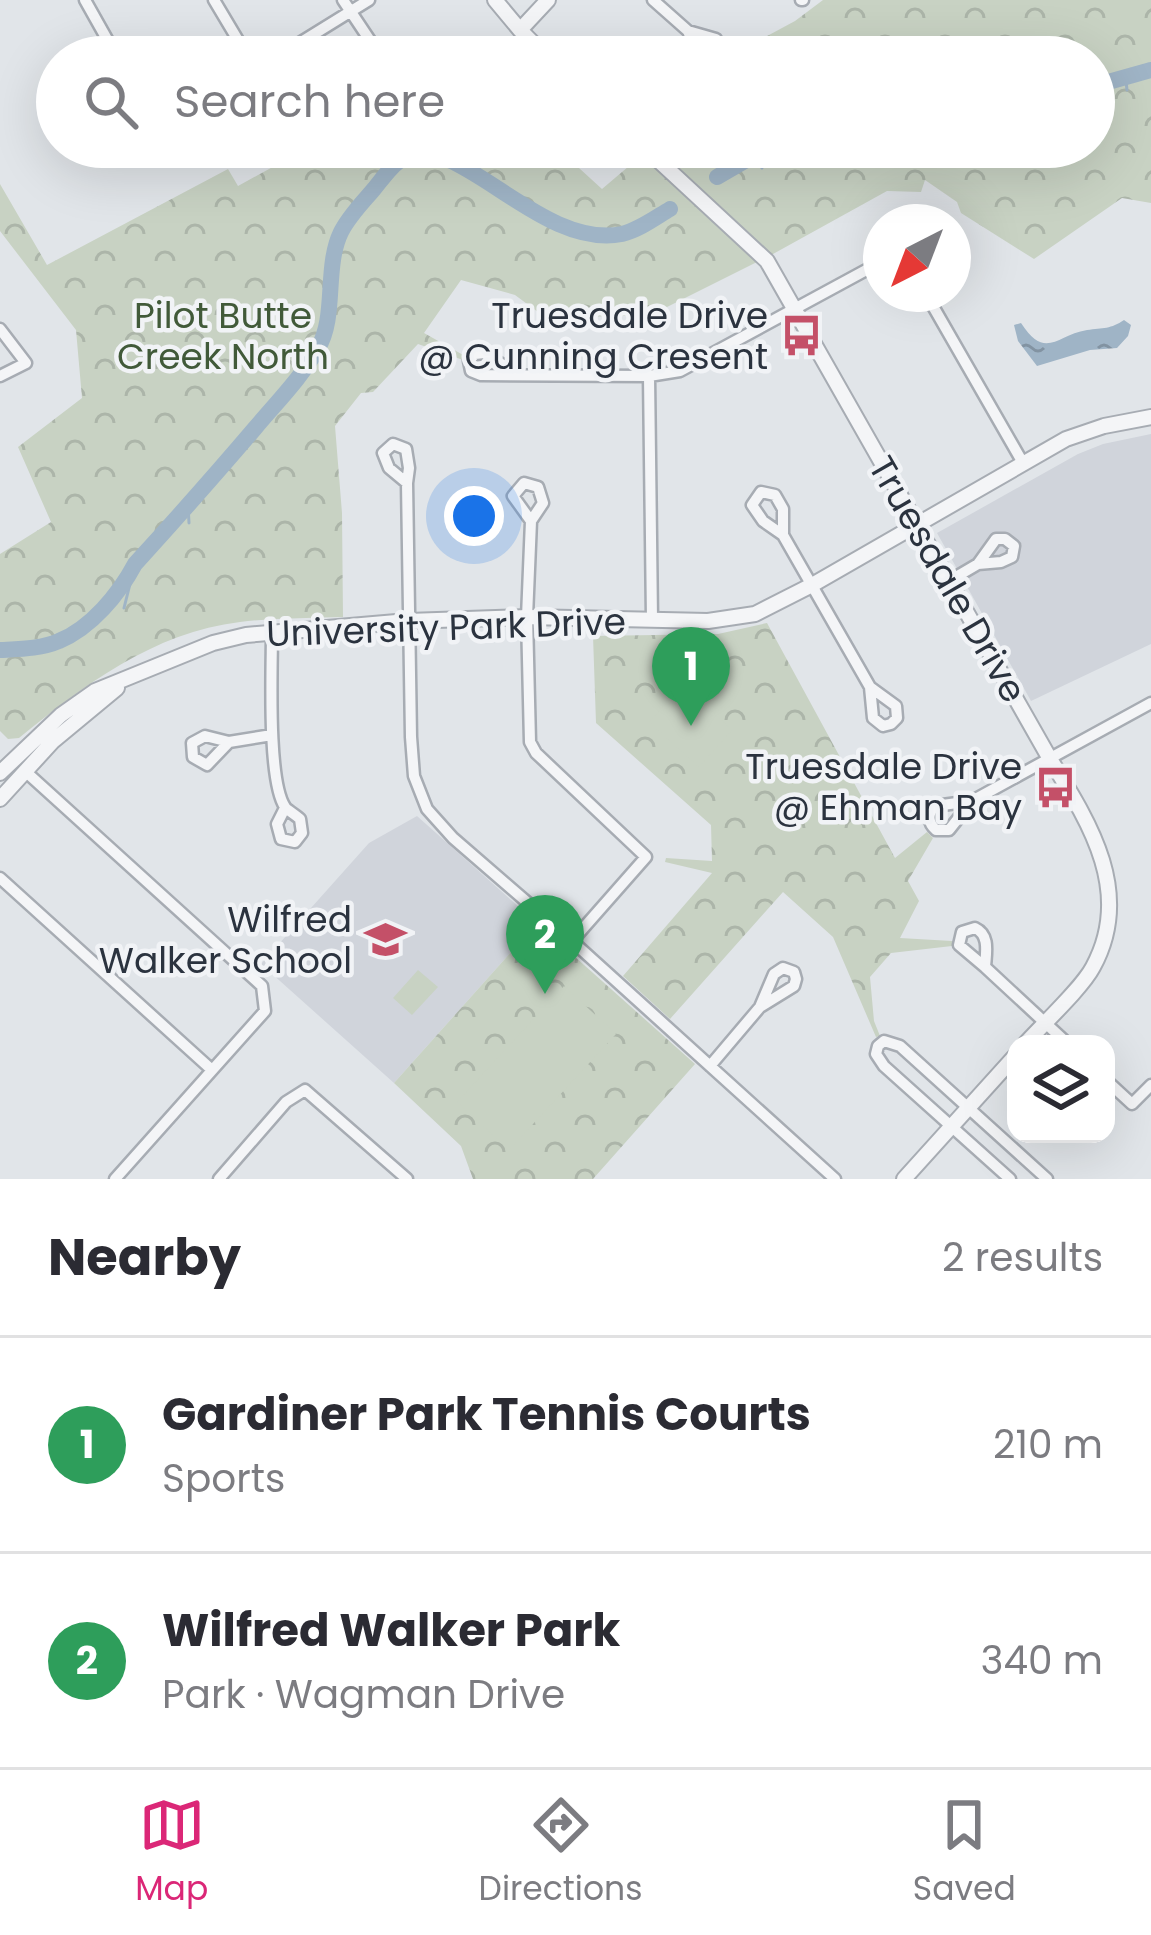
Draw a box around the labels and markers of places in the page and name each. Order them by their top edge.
place label: Truesdale Drive @ Cunning Cresent [418,290,768,382]
bus stop icon: Truesdale Drive @ Cunning Cresent [779,313,825,359]
pin: 1 [652,627,730,726]
place label: Truesdale Drive @ Ehman Bay [745,741,1022,833]
bus stop icon: Truesdale Drive @ Ehman Bay [1033,764,1079,810]
place label: Wilfred Walker School [99,894,352,986]
pin: 2 [506,895,584,994]
school or university icon: Wilfred Walker School [363,917,409,963]

